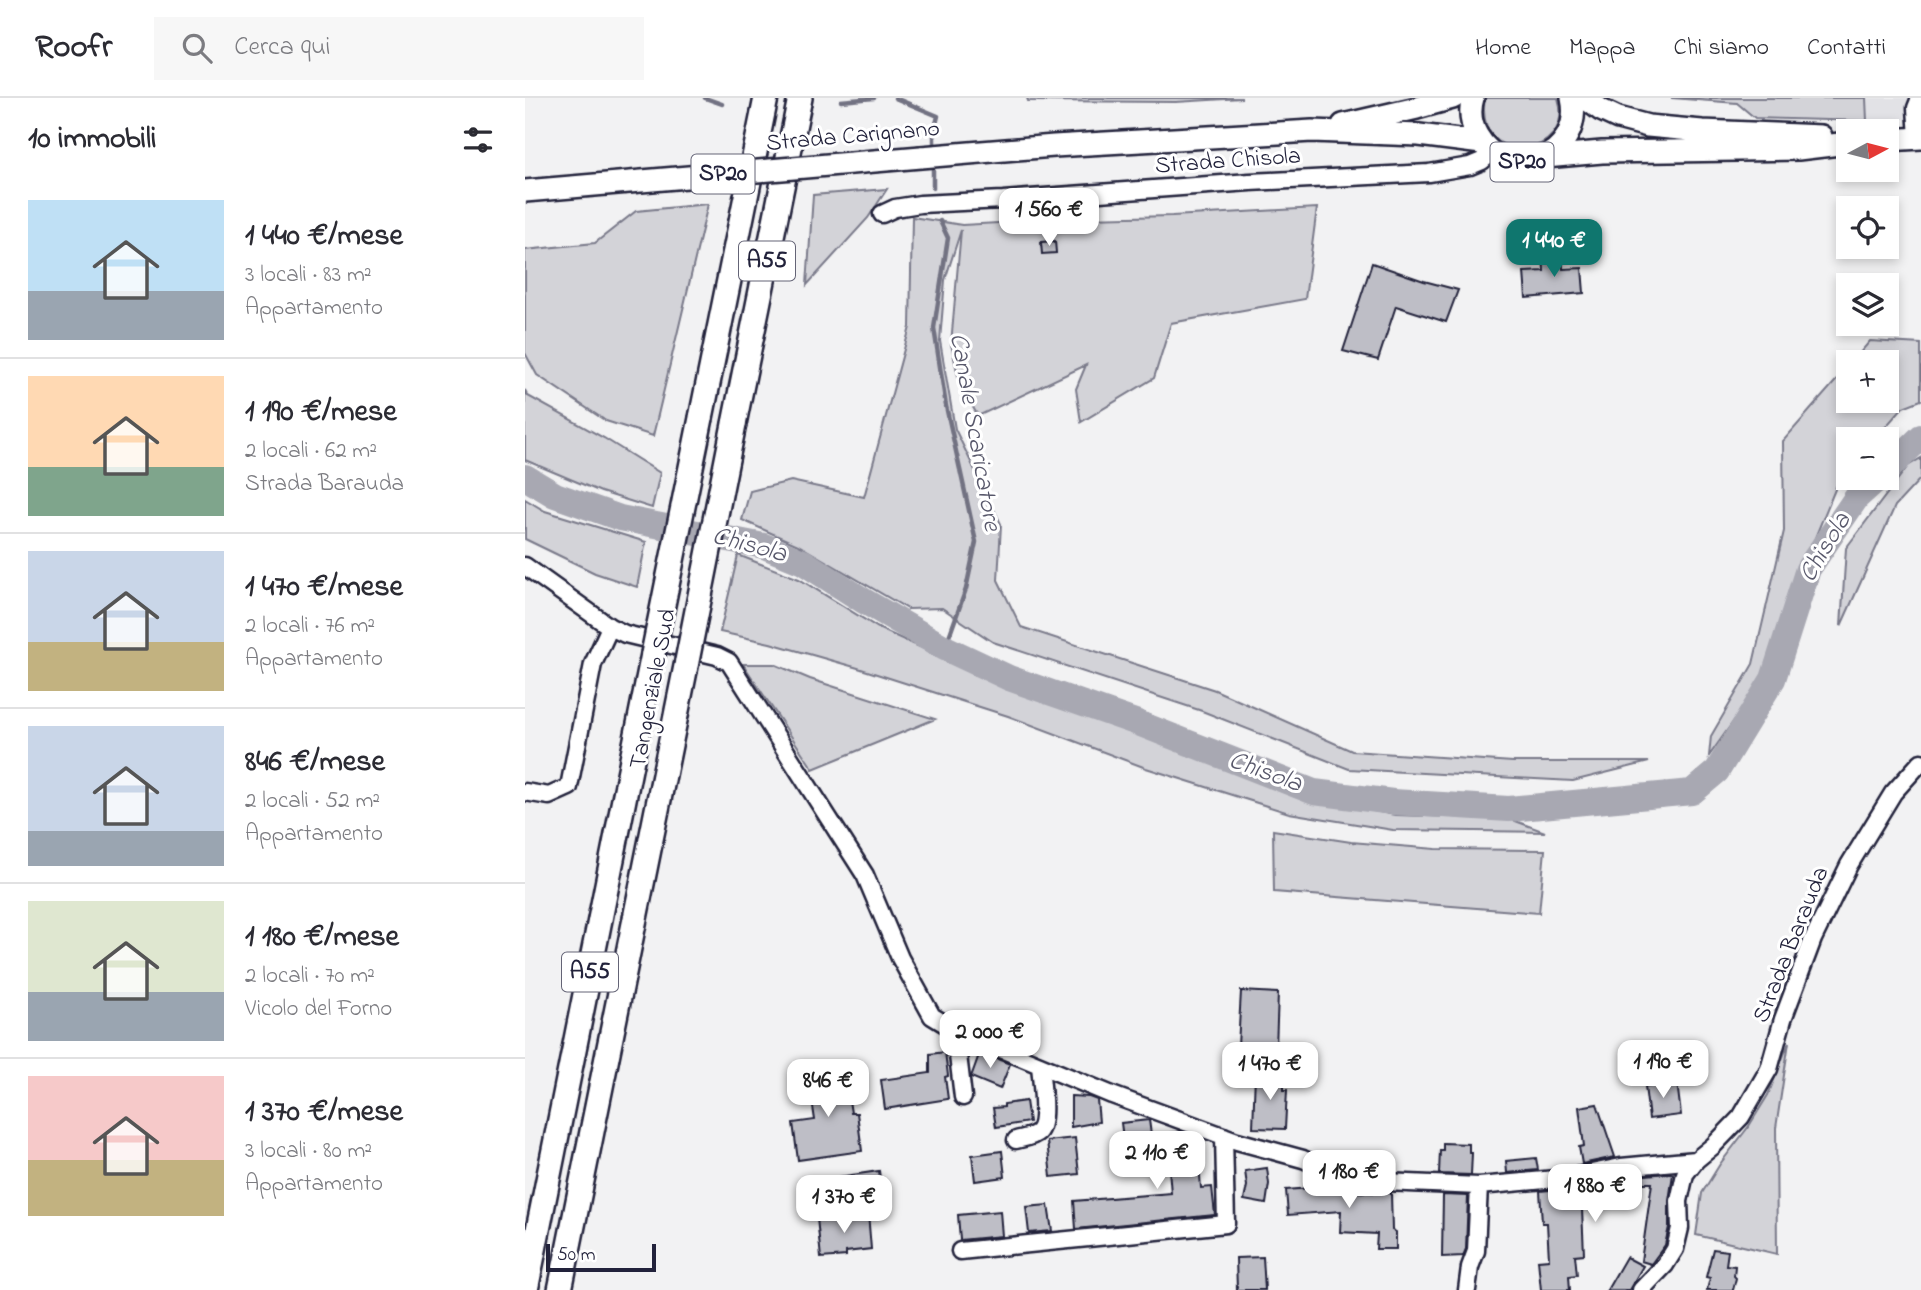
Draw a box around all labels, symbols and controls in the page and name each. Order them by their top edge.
search box [154,17,644,80]
text: Roofr [35,24,112,72]
icon: search [178,29,216,67]
text: Cerca qui [234,29,330,67]
text: Home [1475,31,1531,66]
text: Mappa [1569,31,1636,66]
text: Chi siamo [1674,31,1769,66]
text: Contatti [1807,31,1886,66]
street label: Strada Carignano [765,112,941,162]
text: 10 immobili [28,118,156,162]
north arrow [1836,119,1899,182]
map controls [1836,119,1899,490]
icon: filters [459,121,497,159]
street label: Strada Chisola [1154,139,1302,185]
road number: SP20 [1490,142,1553,181]
road number: SP20 [691,155,755,194]
pin: 1 560 € [984,188,1114,248]
text: 1 560 € [1015,194,1083,227]
button: locate [1836,196,1899,259]
text: 1 440 €/mese [245,215,403,259]
pin: 1 440 € [1489,220,1619,279]
text: 1 440 € [1522,225,1586,258]
icon: home [84,228,168,312]
road number: A55 [739,242,795,280]
text: 3 locali · 83 m² [245,259,372,292]
button: layers [1836,273,1899,336]
text: Appartamento [245,292,383,325]
water label: Canale Scaricatore [938,330,1010,535]
button: + [1836,350,1899,413]
text: 1 190 €/mese [245,391,397,435]
icon: home [84,404,168,488]
button: − [1836,427,1899,490]
text: 2 locali · 62 m² [245,435,377,468]
text: Strada Barauda [245,468,404,501]
water label: Chisola [1790,505,1862,590]
water label: Chisola [708,518,791,574]
text: 1 470 €/mese [245,566,403,610]
icon: home [84,579,168,663]
street label: Tangenziale Sud [621,605,687,772]
text: 2 locali · 76 m² [245,610,375,643]
text: Appartamento [245,643,383,676]
text: 846 €/mese [245,741,385,785]
water label: Chisola [1223,742,1308,804]
icon: home [84,754,168,838]
text: 2 locali · 52 m² [245,785,380,818]
text: Appartamento [245,818,383,851]
street label: Strada Barauda [1745,862,1839,1028]
text: 1 180 €/mese [245,916,399,960]
icon: home [84,929,168,1013]
road number: A55 [562,952,618,992]
text: 2 locali · 70 m² [245,960,375,993]
text: Vicolo del Forno [245,993,392,1026]
pin: 2 000 € [925,1010,1055,1070]
text: 2 000 € [956,1016,1024,1049]
pin: 1 190 € [1598,1040,1728,1100]
pin: 1 470 € [1205,1042,1335,1102]
text: 1 190 € [1633,1046,1693,1079]
text: 1 470 € [1238,1048,1302,1081]
pin: 846 € [779,1060,877,1119]
text: 846 € [803,1065,853,1098]
text: 1 370 €/mese [245,1091,403,1135]
icon: home [84,1104,168,1188]
pin: 2 110 € [1092,1132,1222,1191]
text: 3 locali · 80 m² [245,1135,372,1168]
text: 2 110 € [1125,1137,1189,1170]
pin: 1 180 € [1284,1150,1414,1210]
text: 1 180 € [1319,1156,1379,1189]
pin: 1 880 € [1530,1164,1660,1224]
text: Appartamento [245,1168,383,1201]
text: 1 880 € [1564,1170,1626,1203]
pin: 1 370 € [779,1176,909,1235]
text: 1 370 € [812,1181,876,1214]
scale bar [546,1241,656,1273]
text: 50 m [557,1242,596,1269]

